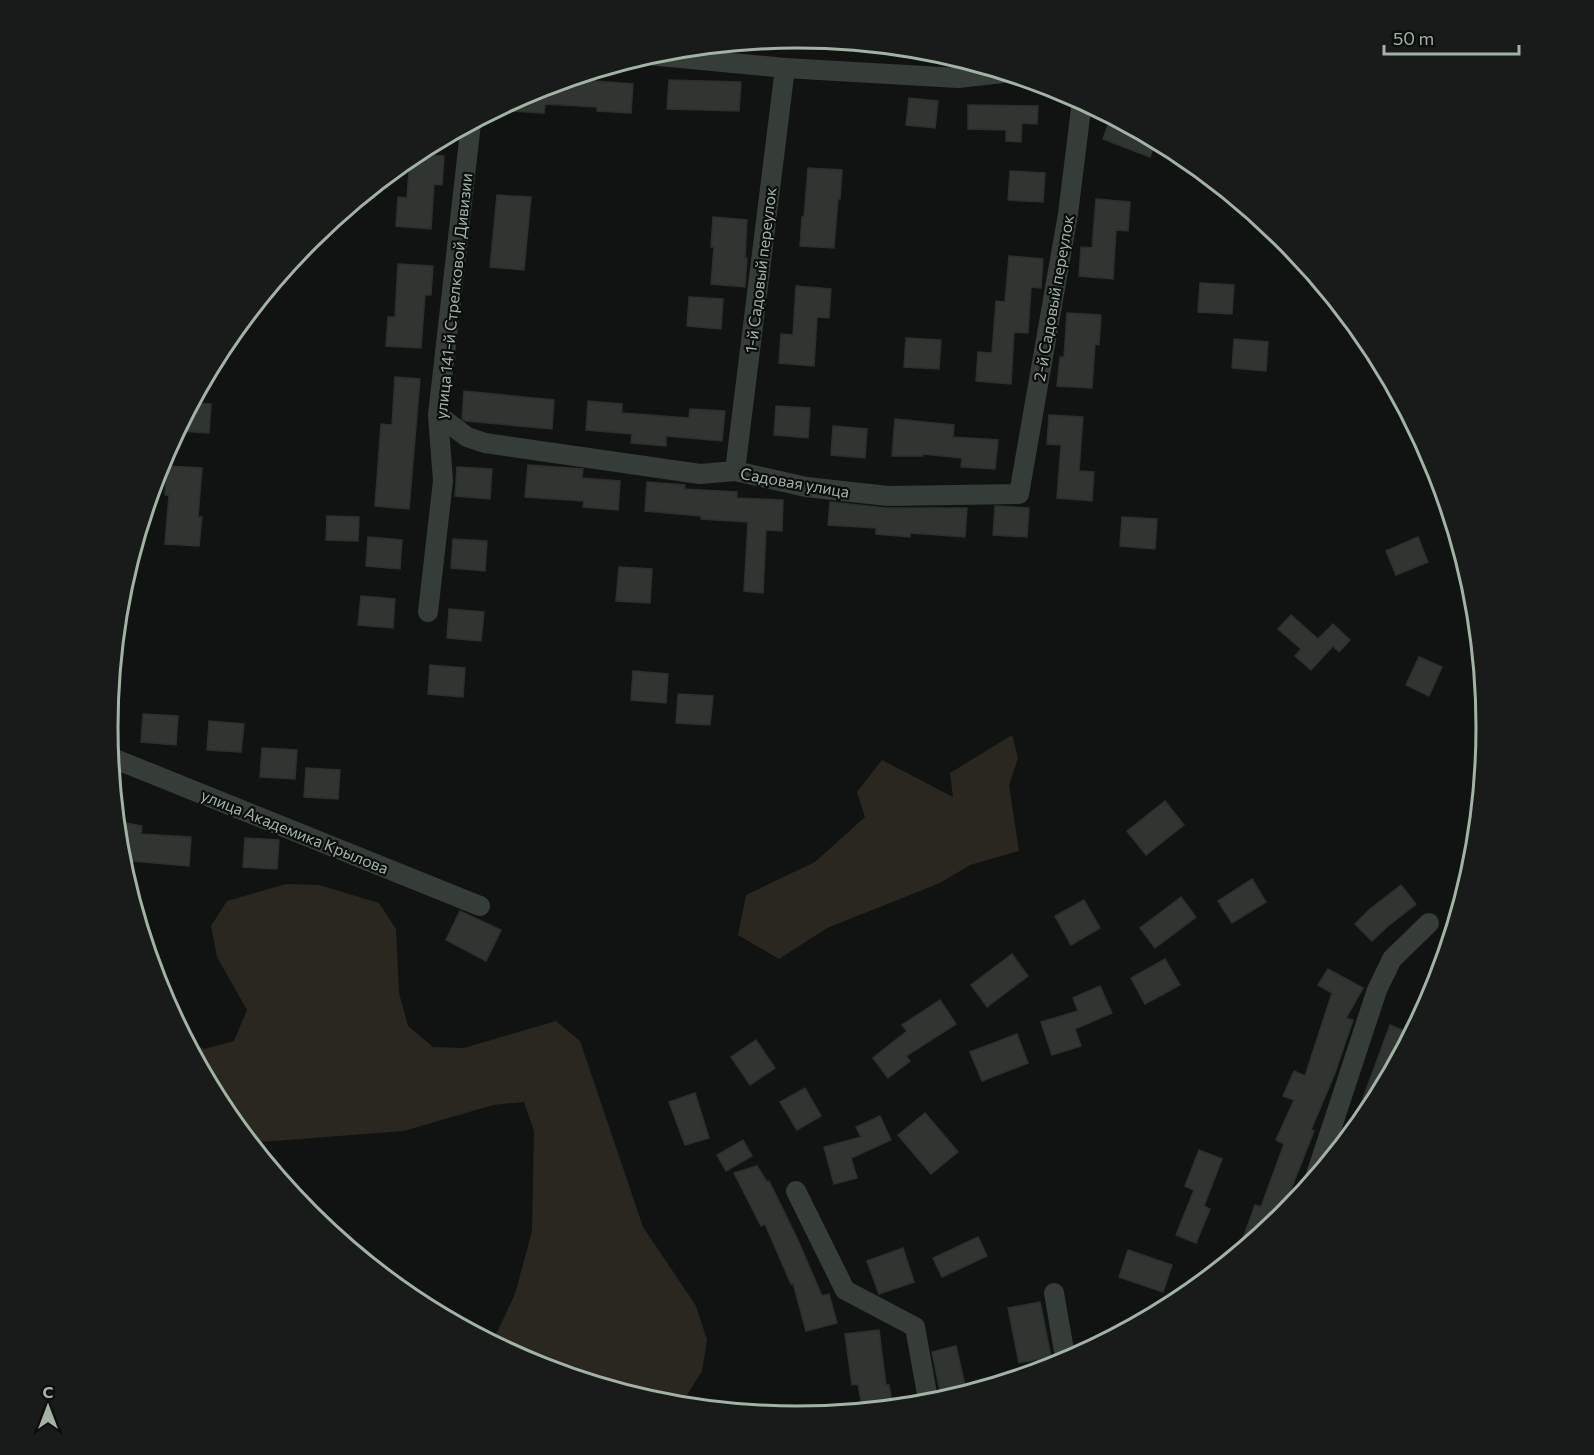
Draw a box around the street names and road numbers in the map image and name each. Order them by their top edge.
street label: улица 141-й Стрелковой Дивизии [431,172,475,420]
street label: 1-й Садовый переулок [740,186,780,354]
street label: 2-й Садовый переулок [1029,213,1077,383]
street label: Садовая улица [739,463,851,501]
street label: улица Академика Крылова [199,785,391,877]

